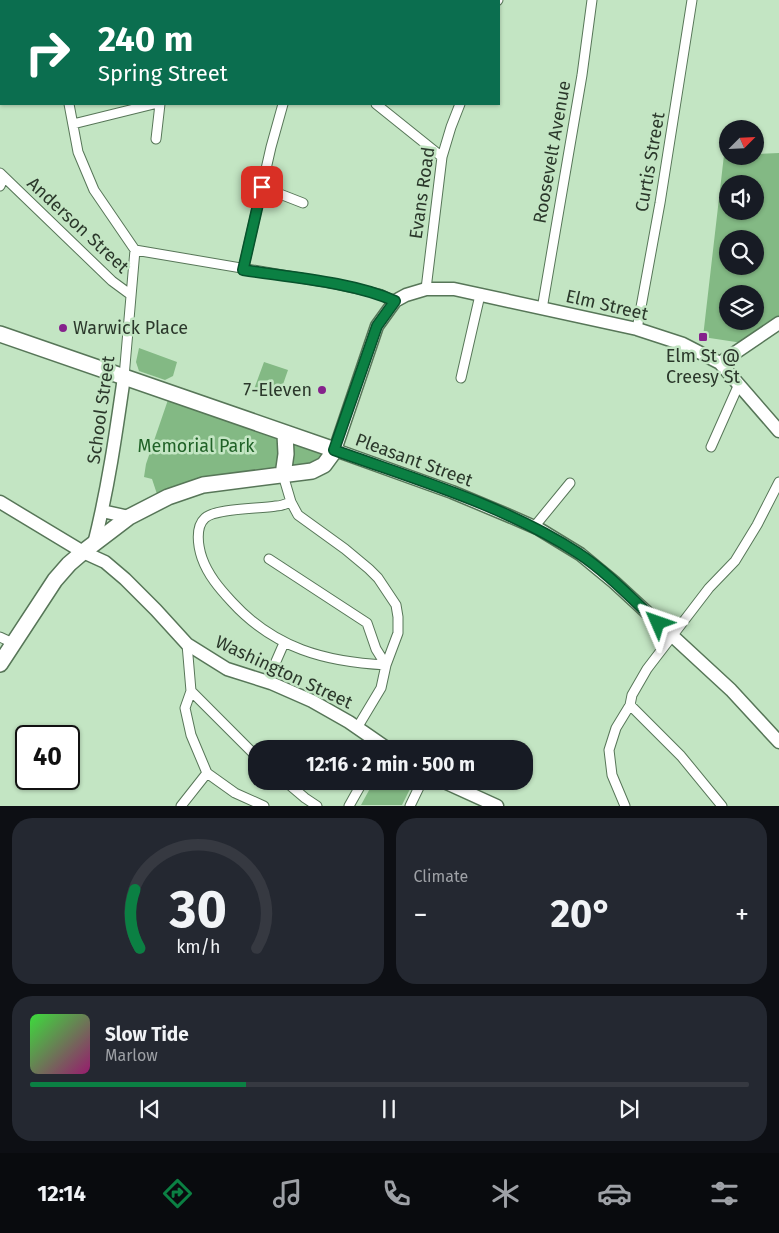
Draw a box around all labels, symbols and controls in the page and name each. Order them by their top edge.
text: 240 m [98,18,193,60]
icon: right [15,20,80,85]
text: Spring Street [98,60,228,87]
street label: Roosevelt Avenue [529,79,575,225]
street label: Curtis Street [630,110,670,214]
north arrow [719,120,764,165]
map controls [719,120,764,330]
street label: Evans Road [405,145,439,241]
pin [241,166,283,208]
street label: Anderson Street [23,172,134,278]
icon: arrive [248,173,276,201]
button: sound [719,175,764,220]
button: search [719,230,764,275]
street label: Elm Street [564,285,651,325]
button: layers [719,285,764,330]
place label: Warwick Place [73,317,188,339]
marker: Warwick Place [57,322,69,334]
marker: Elm St @ Creesy St [697,331,709,343]
place label: Elm St @ Creesy St [666,345,740,388]
street label: School Street [83,354,120,465]
place label: 7-Eleven [243,379,312,401]
marker: 7-Eleven [316,384,328,396]
street label: Pleasant Street [352,429,476,492]
park label: Memorial Park [138,435,255,457]
position arrow [631,596,683,648]
street label: Washington Street [212,631,357,714]
speed limit sign: 40 [15,725,80,790]
text: 12:16 · 2 min · 500 m [306,753,475,776]
text: Climate [414,867,468,886]
text: 30 [168,878,226,941]
text: 20° [550,891,612,937]
text: − [414,898,428,931]
text: + [735,898,749,931]
text: km/h [176,936,220,958]
text: Slow Tide [105,1023,189,1046]
text: Marlow [105,1046,158,1065]
icon: previous [136,1095,164,1123]
icon: pause [375,1095,403,1123]
icon: next [615,1095,643,1123]
icon: directions [160,1176,195,1211]
icon: music [270,1176,305,1211]
icon: phone [379,1176,414,1211]
icon: climate [488,1176,523,1211]
icon: car [597,1176,632,1211]
icon: filters [707,1176,742,1211]
text: 12:14 [37,1180,86,1207]

